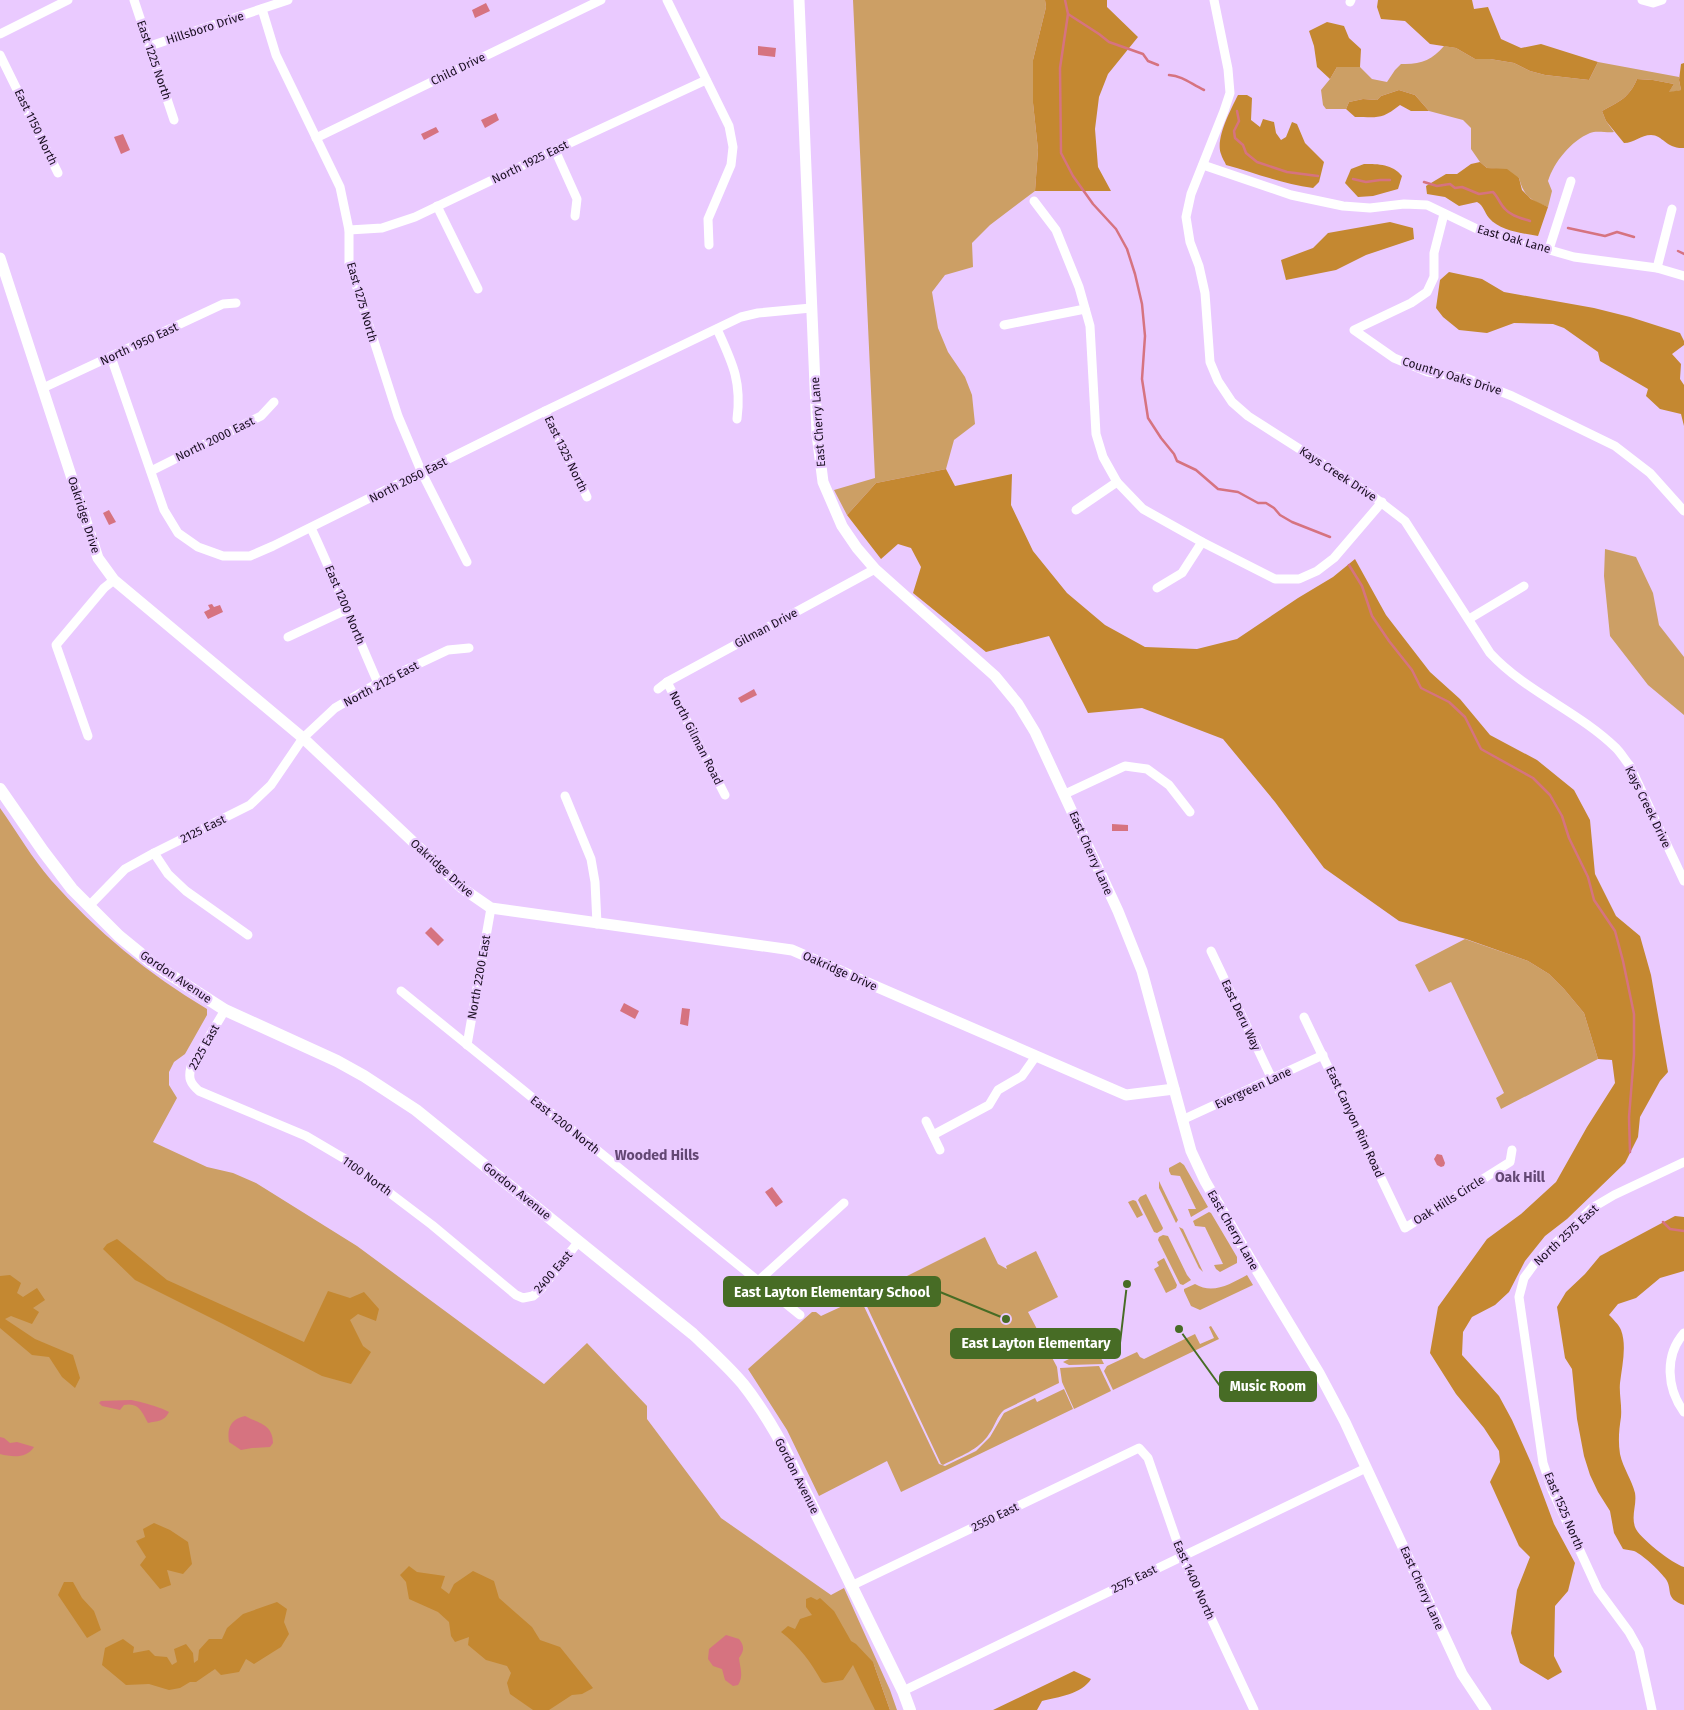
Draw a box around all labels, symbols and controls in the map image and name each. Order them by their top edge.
street label: Hillsboro Drive [164,9,246,47]
street label: East 1225 North [134,18,174,102]
street label: Child Drive [428,50,488,88]
street label: East 1150 North [11,87,61,167]
street label: North 1925 East [489,137,571,187]
street label: East Oak Lane [1476,222,1552,256]
street label: East 1275 North [344,260,380,344]
street label: North 1950 East [98,320,181,368]
street label: Country Oaks Drive [1401,354,1503,398]
street label: East Cherry Lane [808,376,828,468]
street label: North 2000 East [173,414,257,464]
street label: East 1325 North [541,414,591,494]
street label: Kays Creek Drive [1297,444,1379,504]
street label: North 2050 East [367,454,450,506]
street label: Oakridge Drive [65,475,103,555]
street label: East 1200 North [322,563,368,647]
street label: Gilman Drive [732,605,800,651]
street label: North 2125 East [341,658,422,710]
street label: North Gilman Road [666,689,726,787]
street label: Kays Creek Drive [1622,764,1674,850]
street label: East Cherry Lane [1066,809,1116,897]
street label: 2125 East [178,812,229,846]
street label: Oakridge Drive [408,836,476,900]
street label: North 2200 East [465,933,493,1020]
street label: Gordon Avenue [138,948,214,1006]
street label: Oakridge Drive [801,948,879,994]
street label: East Deru Way [1218,977,1264,1053]
street label: 2225 East [186,1021,222,1072]
street label: Evergreen Lane [1213,1064,1293,1112]
street label: East Canyon Rim Road [1323,1064,1387,1180]
street label: East 1200 North [528,1093,602,1157]
district label: Wooded Hills [615,1147,699,1164]
street label: 1100 North [339,1153,395,1199]
street label: Gordon Avenue [480,1159,554,1223]
district label: Oak Hill [1495,1169,1546,1186]
street label: Oak Hills Circle [1411,1172,1487,1228]
street label: East Cherry Lane [1204,1187,1262,1273]
street label: North 2575 East [1531,1201,1602,1268]
street label: 2400 East [531,1248,576,1296]
callout: East Layton Elementary School [724,1277,940,1306]
text: East Layton Elementary School [734,1284,931,1301]
callout: East Layton Elementary [951,1329,1120,1358]
text: East Layton Elementary [961,1335,1111,1352]
callout: Music Room [1220,1372,1316,1401]
text: Music Room [1230,1378,1306,1395]
street label: Gordon Avenue [772,1436,822,1516]
street label: East 1525 North [1541,1470,1587,1552]
street label: 2550 East [969,1499,1021,1534]
street label: East 1400 North [1170,1538,1218,1622]
street label: East Cherry Lane [1397,1544,1447,1632]
street label: 2575 East [1109,1562,1160,1596]

